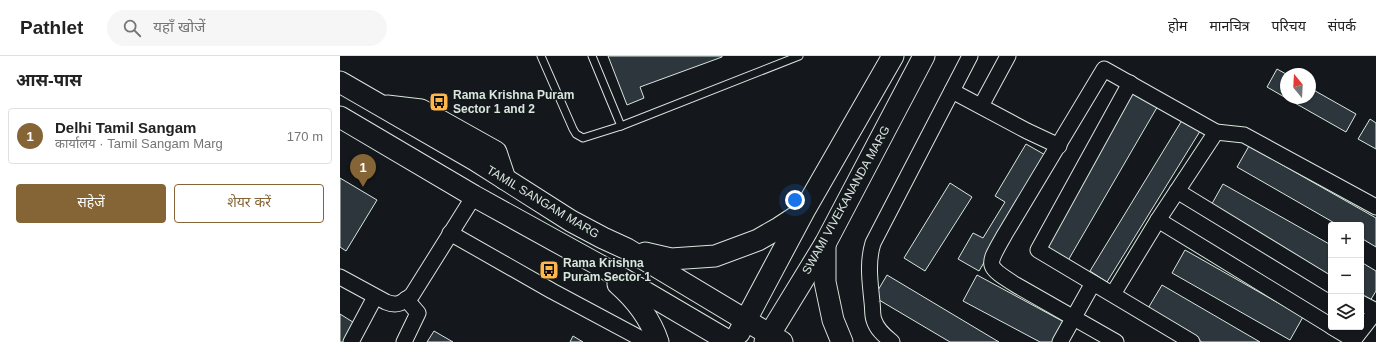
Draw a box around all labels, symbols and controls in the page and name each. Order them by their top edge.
search box [107,10,387,46]
text: Pathlet [20,17,83,38]
icon: search [121,17,143,39]
text: यहाँ खोजें [153,18,205,35]
text: होम [1168,18,1187,34]
text: मानचित्र [1209,18,1250,34]
text: परिचय [1272,18,1306,34]
text: संपर्क [1328,18,1356,34]
north arrow [1280,68,1316,104]
text: आस-पास [16,71,82,90]
place label: Rama Krishna Puram Sector 1 and 2 [453,88,574,116]
bus stop icon: Rama Krishna Puram Sector 1 and 2 [428,91,450,113]
text: Delhi Tamil Sangam [55,119,196,136]
street label: SWAMI VIVEKANANDA MARG [799,123,893,277]
text: 1 [26,129,34,144]
text: 170 m [287,129,323,144]
text: कार्यालय · Tamil Sangam Marg [55,136,223,151]
pin: 1 [350,154,376,187]
street label: TAMIL SANGAM MARG [484,163,602,241]
button: सहेजें [16,184,166,223]
button: शेयर करें [174,184,324,223]
your location [785,190,805,210]
map controls [1328,222,1364,330]
button: + [1328,222,1364,258]
place label: Rama Krishna Puram Sector 1 [563,256,651,284]
button: − [1328,258,1364,294]
bus stop icon: Rama Krishna Puram Sector 1 [538,259,560,281]
button: layers [1328,294,1364,330]

